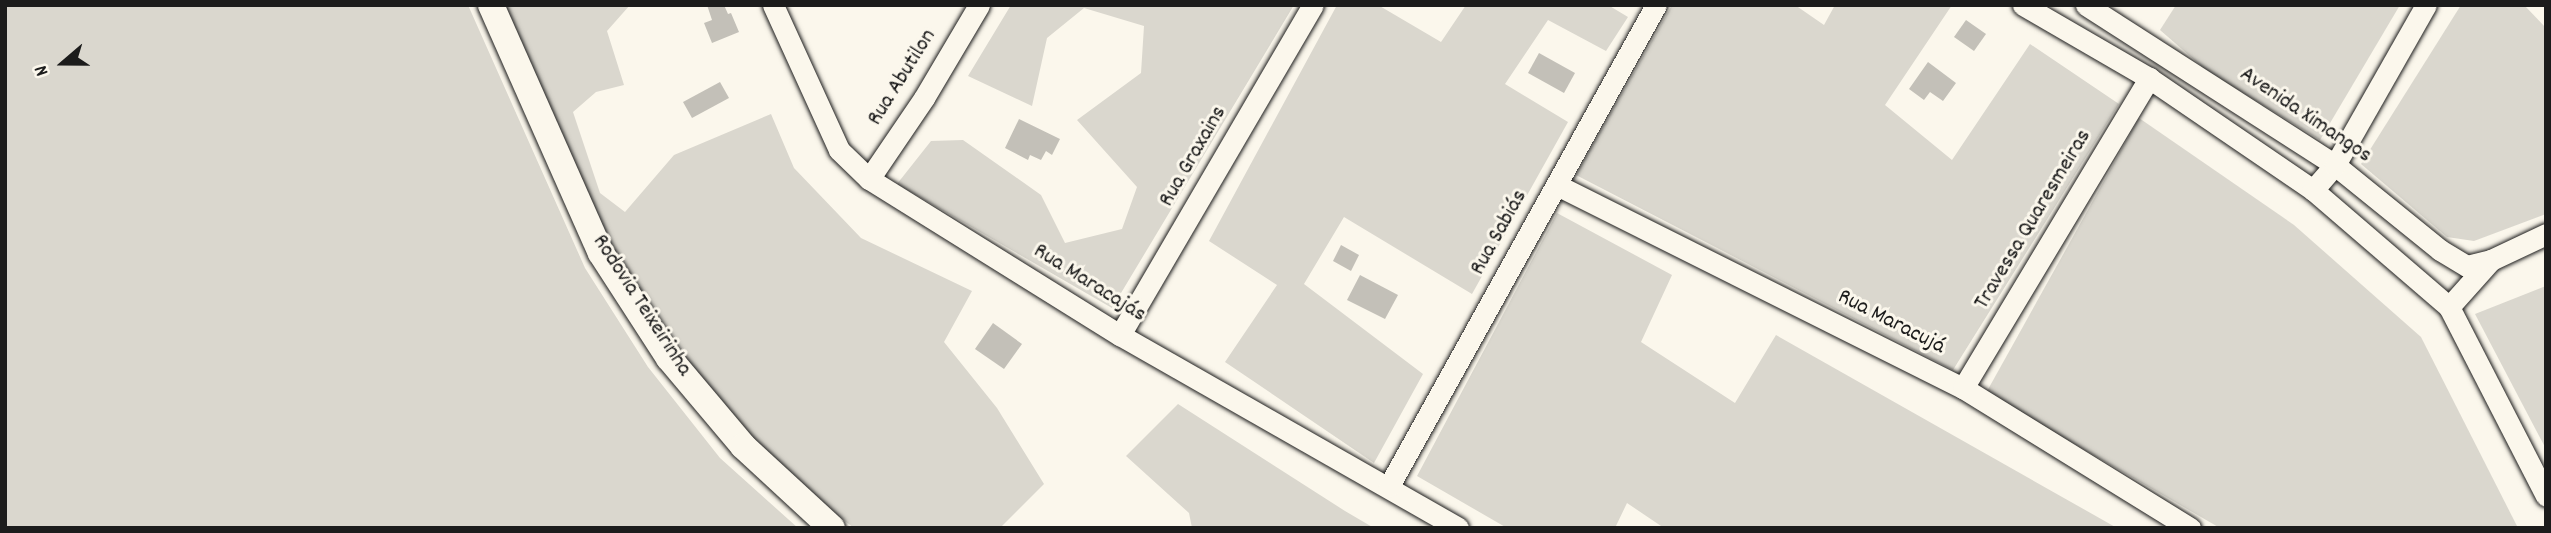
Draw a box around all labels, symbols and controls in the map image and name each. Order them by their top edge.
street label: Rua Abutilon [863,25,943,131]
north arrow [28,28,98,98]
text: N [29,61,57,79]
street label: Avenida Ximangos [2234,62,2376,170]
street label: Rua Graxains [1154,102,1234,212]
street label: Travessa Quaresmeiras [1969,125,2099,315]
street label: Rua Sabiás [1465,185,1535,281]
street label: Rodovia Teixeirinha [585,230,697,382]
street label: Rua Maracajás [1027,238,1151,330]
street label: Rua Maracujá [1832,284,1950,362]

